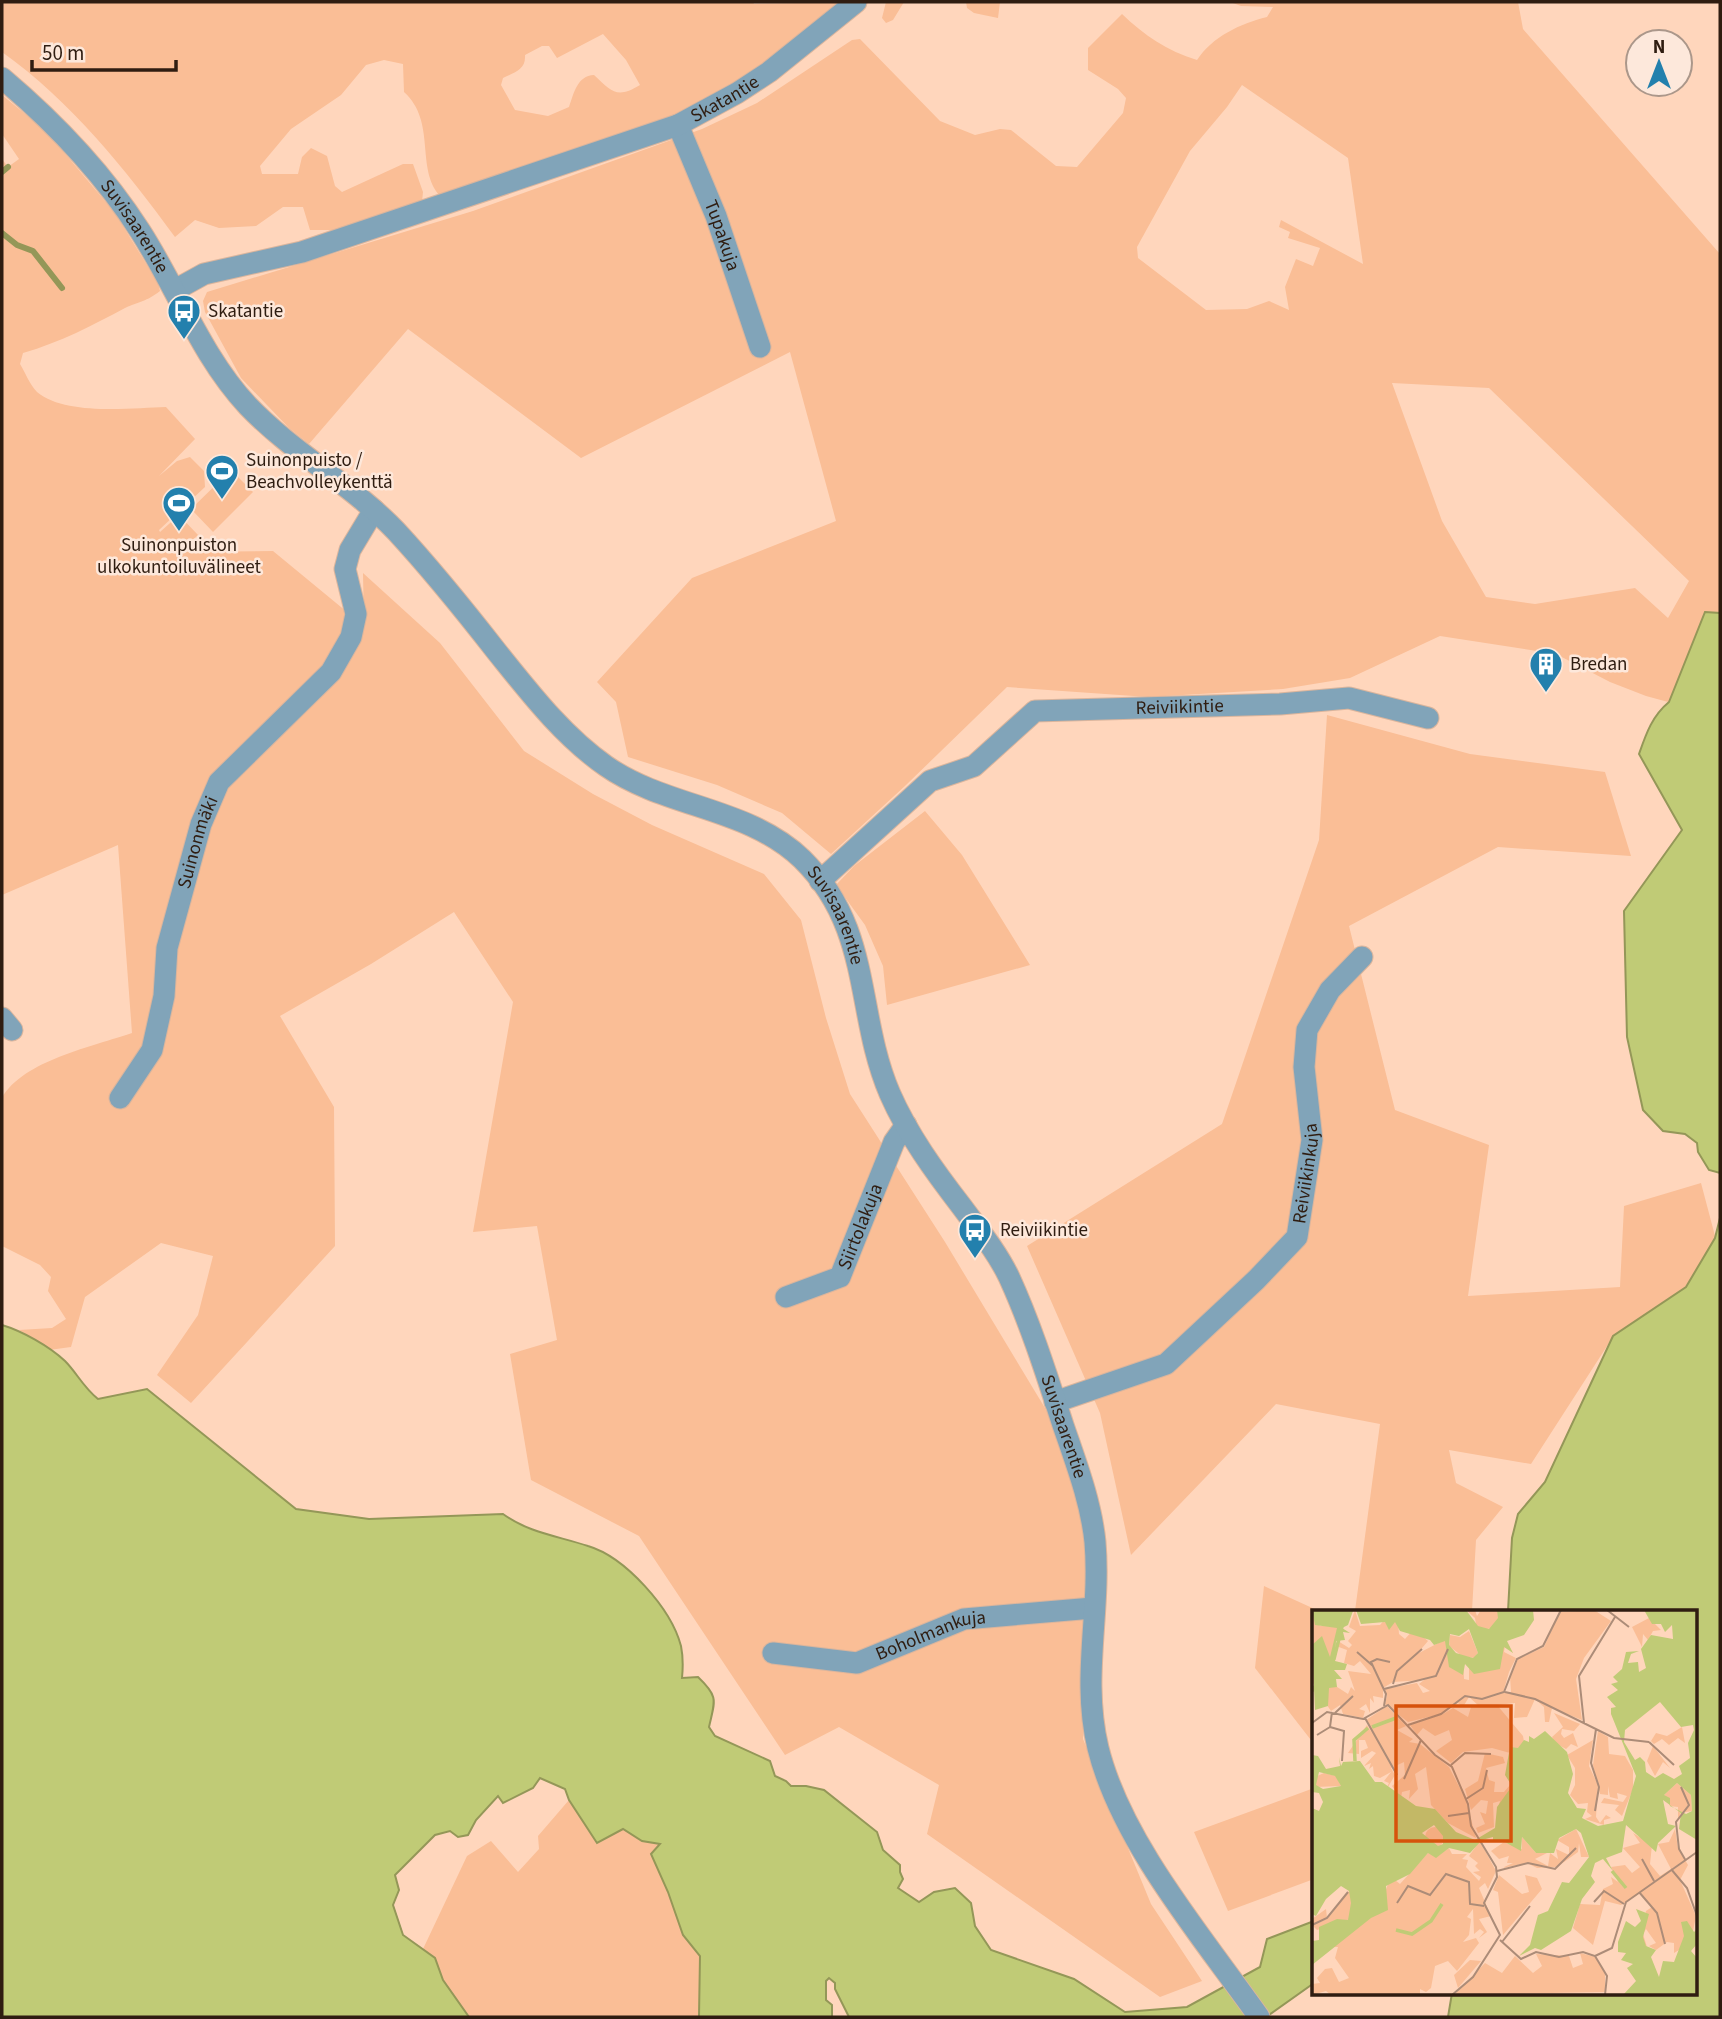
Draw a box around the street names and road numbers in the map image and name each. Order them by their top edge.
street label: Skatantie [686,68,765,129]
street label: Suvisaarentie [94,173,176,278]
street label: Tupakuja [697,196,747,274]
street label: Reiviikintie [1135,692,1224,722]
street label: Suinonmäki [170,792,225,892]
street label: Suvisaarentie [801,859,871,968]
street label: Reiviikinkuja [1286,1122,1326,1226]
street label: Siirtolakuja [831,1179,890,1274]
street label: Suvisaarentie [1034,1371,1094,1482]
street label: Boholmankuja [871,1604,987,1667]

